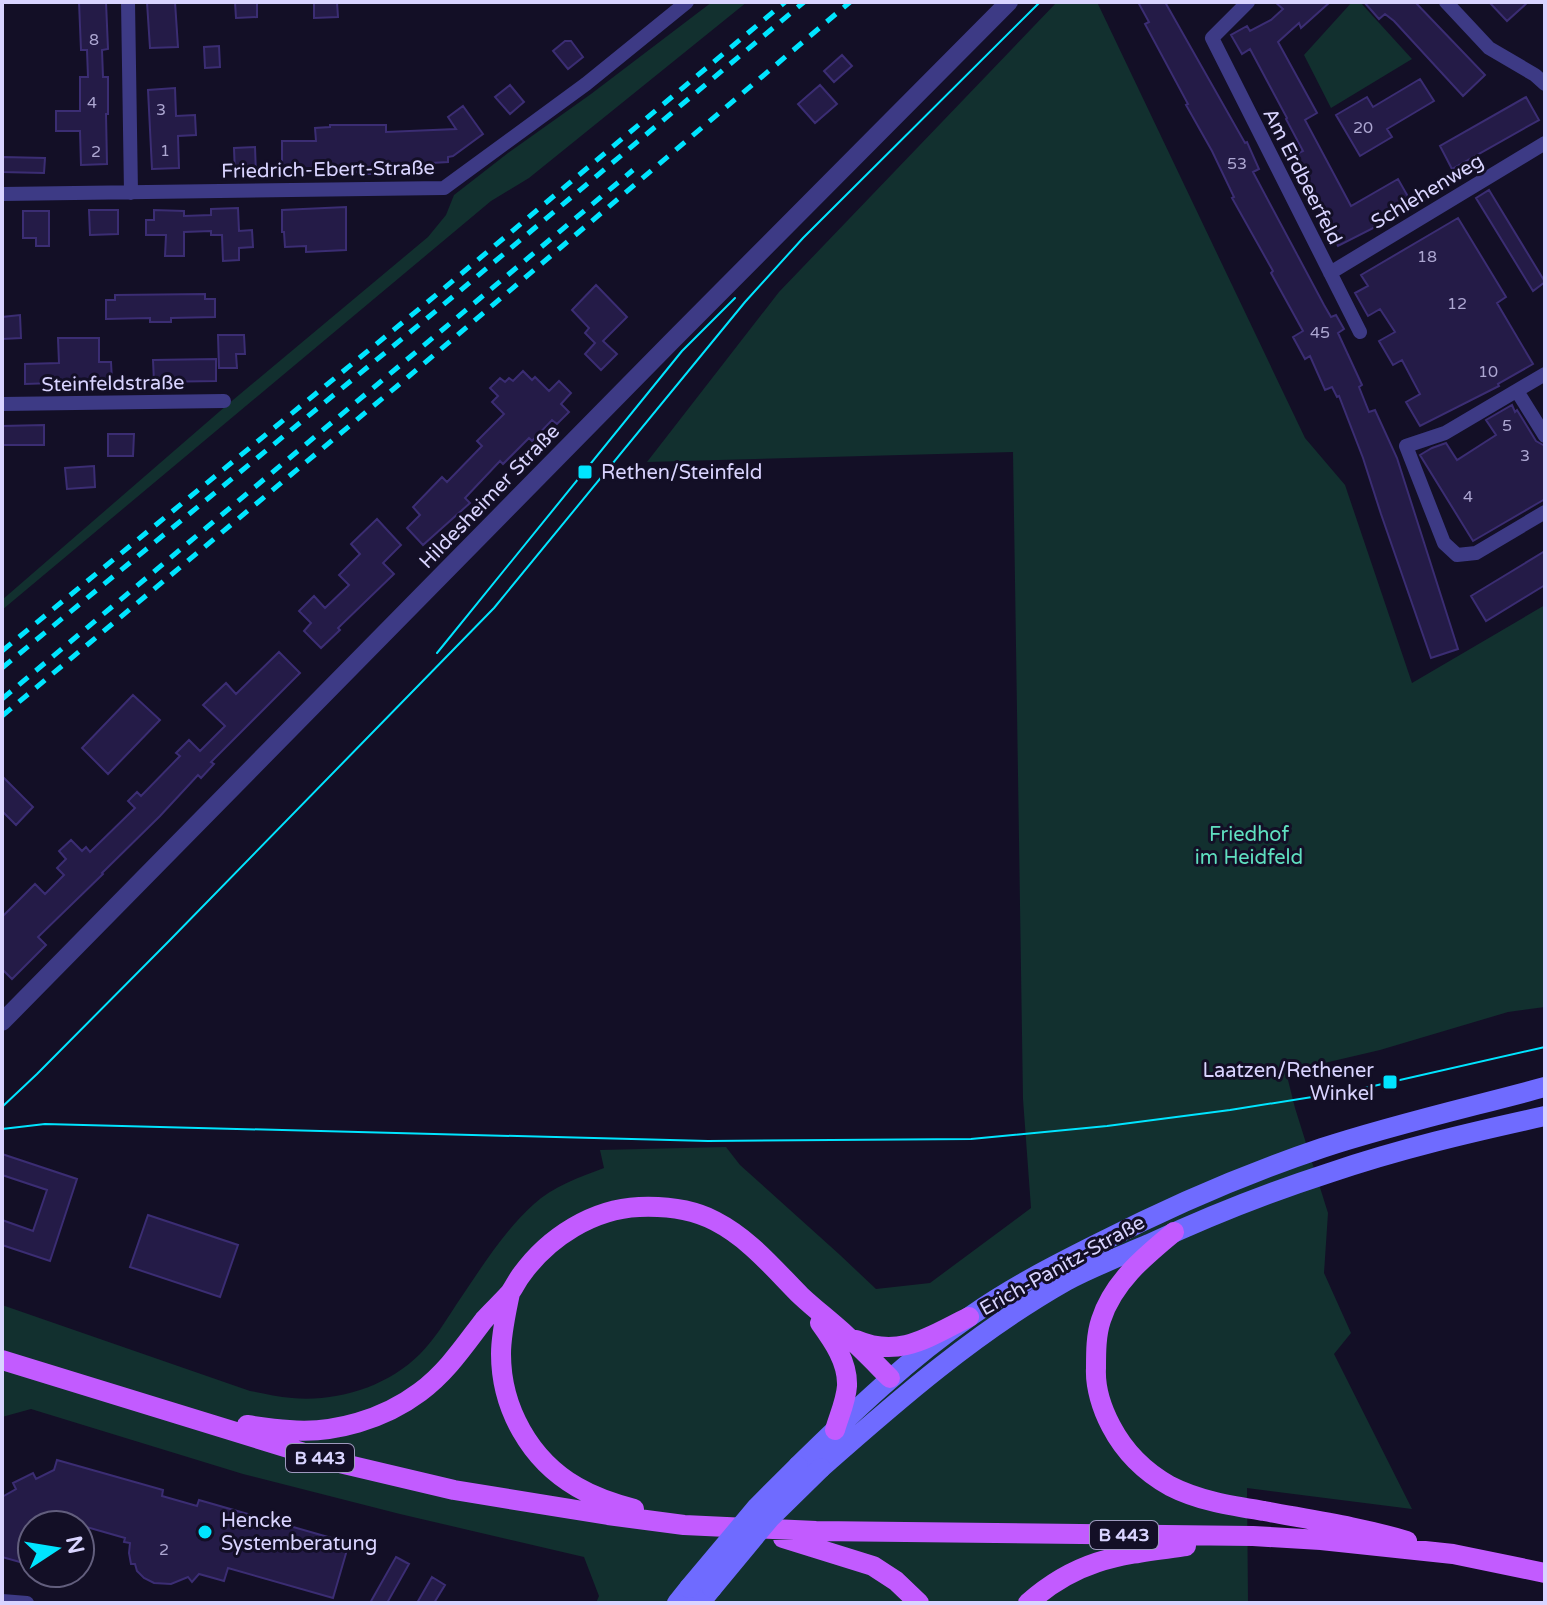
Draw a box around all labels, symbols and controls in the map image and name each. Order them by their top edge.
house number: 8 [89,30,99,50]
house number: 4 [87,93,97,113]
house number: 3 [156,100,166,120]
street label: Am Erdbeerfeld [1257,104,1347,249]
house number: 20 [1353,118,1373,138]
house number: 1 [160,141,170,161]
house number: 2 [91,142,101,162]
street label: Schlehenweg [1367,149,1488,235]
house number: 53 [1227,154,1247,174]
street label: Friedrich-Ebert-Straße [221,156,435,184]
house number: 18 [1417,247,1437,267]
house number: 12 [1447,294,1467,314]
house number: 45 [1310,323,1330,343]
house number: 10 [1478,362,1498,382]
street label: Steinfeldstraße [41,371,185,397]
house number: 5 [1502,416,1512,436]
street label: Hildesheimer Straße [415,420,565,574]
house number: 3 [1520,446,1530,466]
place label: Rethen/Steinfeld [601,461,762,485]
marker: Rethen/Steinfeld [576,463,594,481]
house number: 4 [1463,487,1473,507]
park label: Friedhof im Heidfeld [1195,823,1303,870]
place label: Laatzen/Rethener Winkel [1202,1059,1374,1106]
marker: Laatzen/Rethener Winkel [1381,1073,1399,1091]
street label: Erich-Panitz-Straße [976,1211,1149,1321]
road number: B 443 [286,1444,354,1472]
north arrow [16,1509,96,1589]
place label: Hencke Systemberatung [221,1509,377,1556]
road number: B 443 [1090,1521,1158,1549]
marker: Hencke Systemberatung [196,1523,214,1541]
text: N [60,1534,89,1556]
house number: 2 [159,1540,169,1560]

